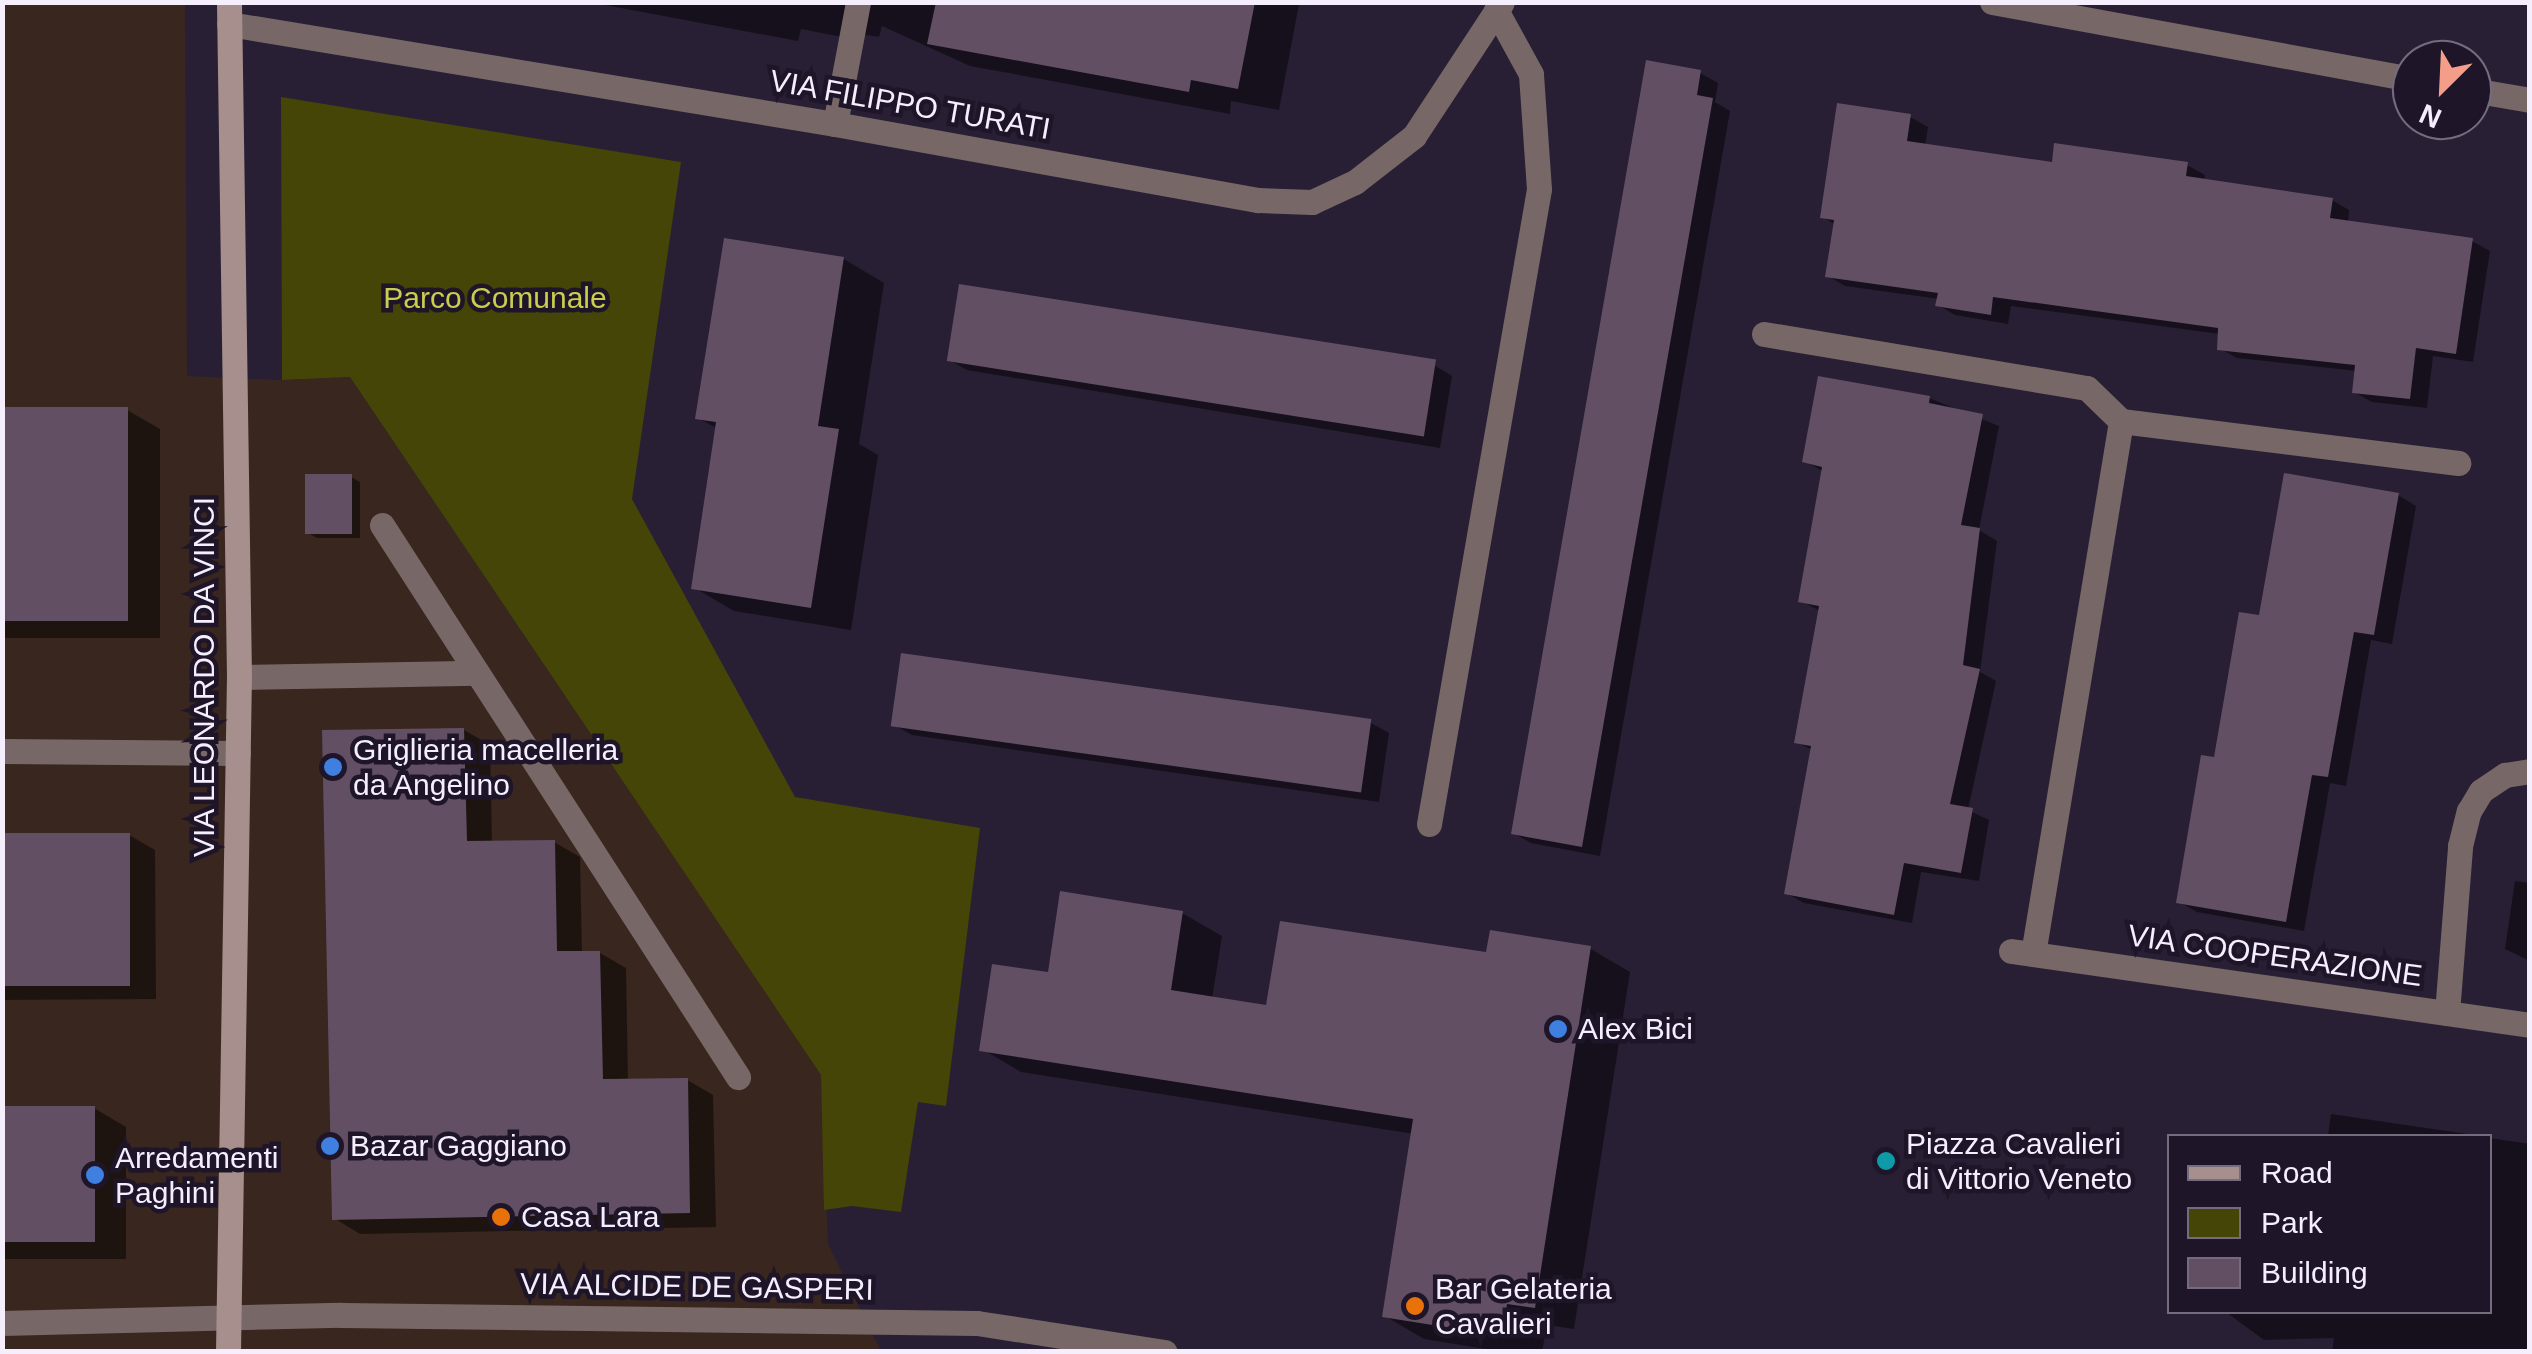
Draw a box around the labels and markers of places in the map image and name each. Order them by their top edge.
place label: Griglieria macelleria da Angelino [353,732,618,802]
marker: Griglieria macelleria da Angelino [322,756,344,778]
place label: Alex Bici [1578,1011,1693,1047]
marker: Alex Bici [1547,1018,1569,1040]
place label: Piazza Cavalieri di Vittorio Veneto [1906,1126,2132,1196]
place label: Bazar Gaggiano [350,1128,567,1164]
marker: Bazar Gaggiano [319,1135,341,1157]
place label: Arredamenti Paghini [115,1140,278,1210]
marker: Piazza Cavalieri di Vittorio Veneto [1875,1150,1897,1172]
marker: Arredamenti Paghini [84,1164,106,1186]
place label: Casa Lara [521,1199,659,1235]
marker: Casa Lara [490,1206,512,1228]
place label: Bar Gelateria Cavalieri [1435,1271,1612,1342]
marker: Bar Gelateria Cavalieri [1404,1295,1426,1317]

